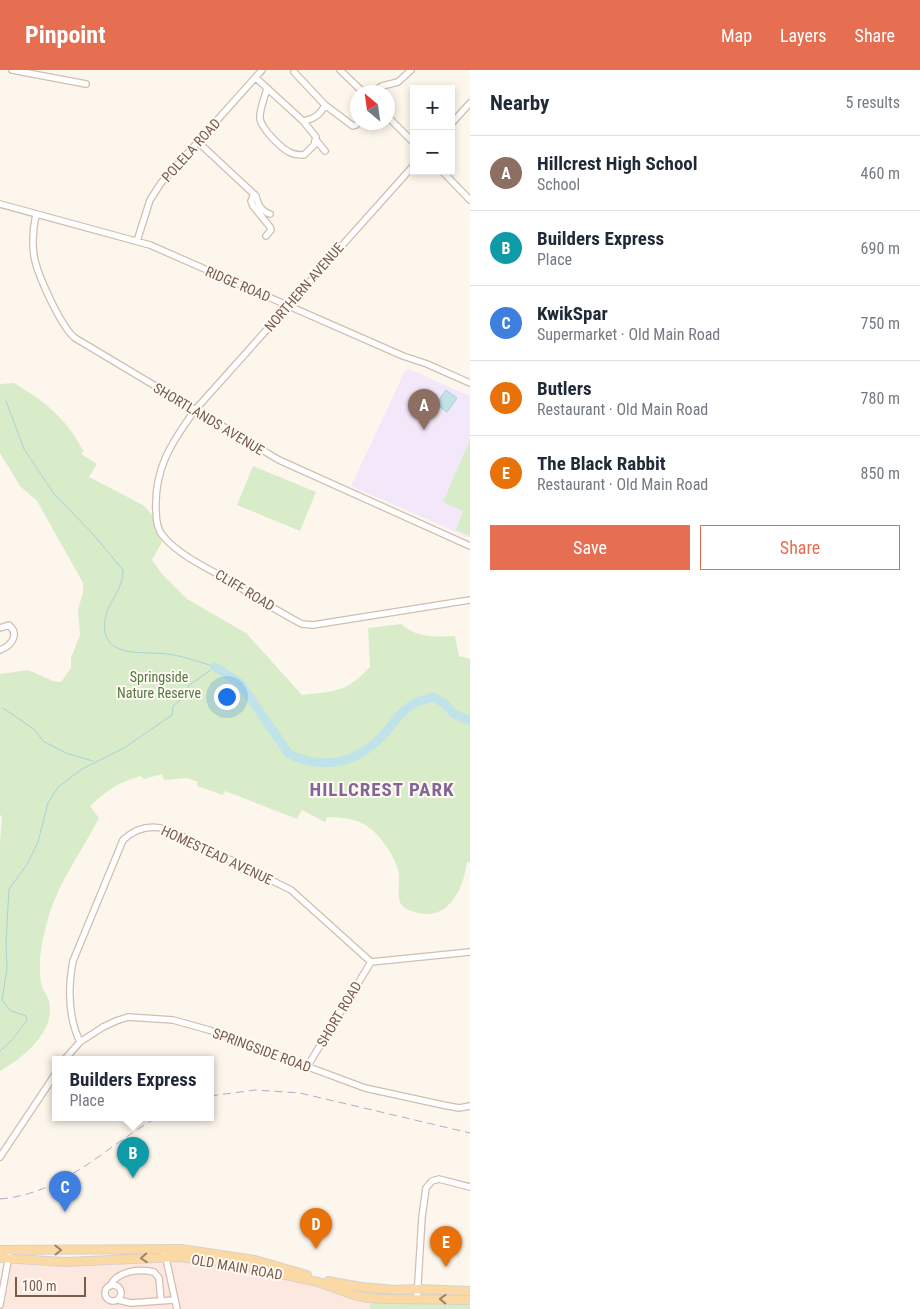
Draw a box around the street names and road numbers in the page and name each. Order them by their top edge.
street label: POLELA ROAD [158,115,224,185]
street label: NORTHERN AVENUE [261,239,347,335]
street label: RIDGE ROAD [203,263,273,305]
street label: SHORTLANDS AVENUE [151,380,267,458]
street label: CLIFF ROAD [212,566,278,614]
street label: HOMESTEAD AVENUE [159,822,275,888]
street label: SHORT ROAD [313,978,365,1050]
street label: SPRINGSIDE ROAD [211,1025,313,1075]
street label: OLD MAIN ROAD [190,1251,284,1283]

